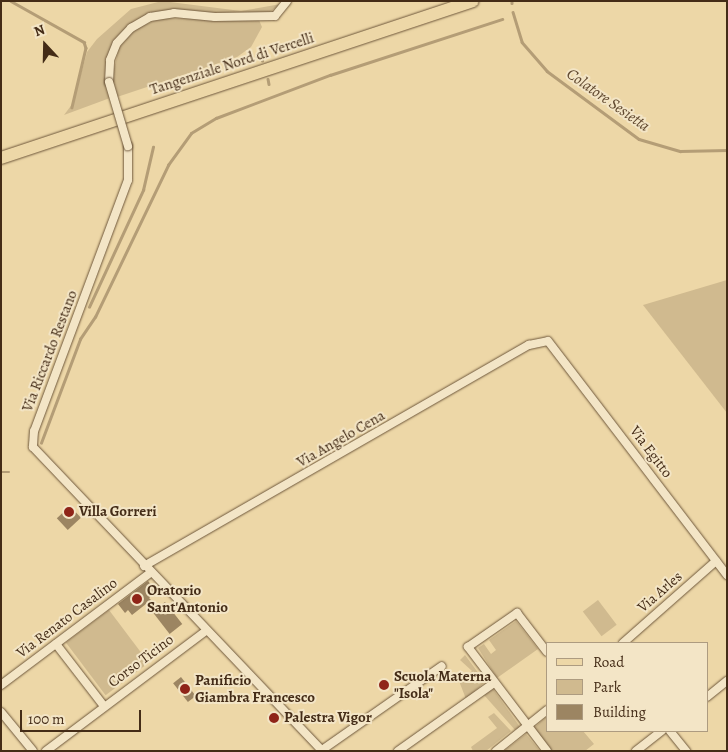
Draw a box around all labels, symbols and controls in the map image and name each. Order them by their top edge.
north arrow [20,20,70,70]
text: N [31,20,48,41]
street label: Tangenziale Nord di Vercelli [148,29,316,99]
water label: Colatore Sesietta [563,64,653,136]
street label: Via Riccardo Restano [19,288,81,414]
street label: Via Angelo Cena [294,407,388,471]
street label: Via Egitto [626,423,676,481]
place label: Villa Gorreri [79,503,157,521]
marker: Villa Gorreri [63,506,75,518]
street label: Via Arles [634,568,686,616]
street label: Via Renato Casalino [13,574,121,662]
place label: Oratorio Sant'Antonio [147,581,228,616]
marker: Oratorio Sant'Antonio [131,593,143,605]
street label: Corso Ticino [105,631,177,691]
legend [546,642,708,732]
text: Road [593,652,624,672]
place label: Scuola Materna "Isola" [394,667,492,702]
place label: Panificio Giambra Francesco [195,671,315,706]
text: Park [593,677,621,697]
marker: Scuola Materna "Isola" [378,679,390,691]
marker: Panificio Giambra Francesco [179,683,191,695]
scale bar [22,700,144,732]
text: Building [593,702,646,722]
text: 100 m [28,709,65,729]
place label: Palestra Vigor [284,709,372,727]
marker: Palestra Vigor [268,712,280,724]

